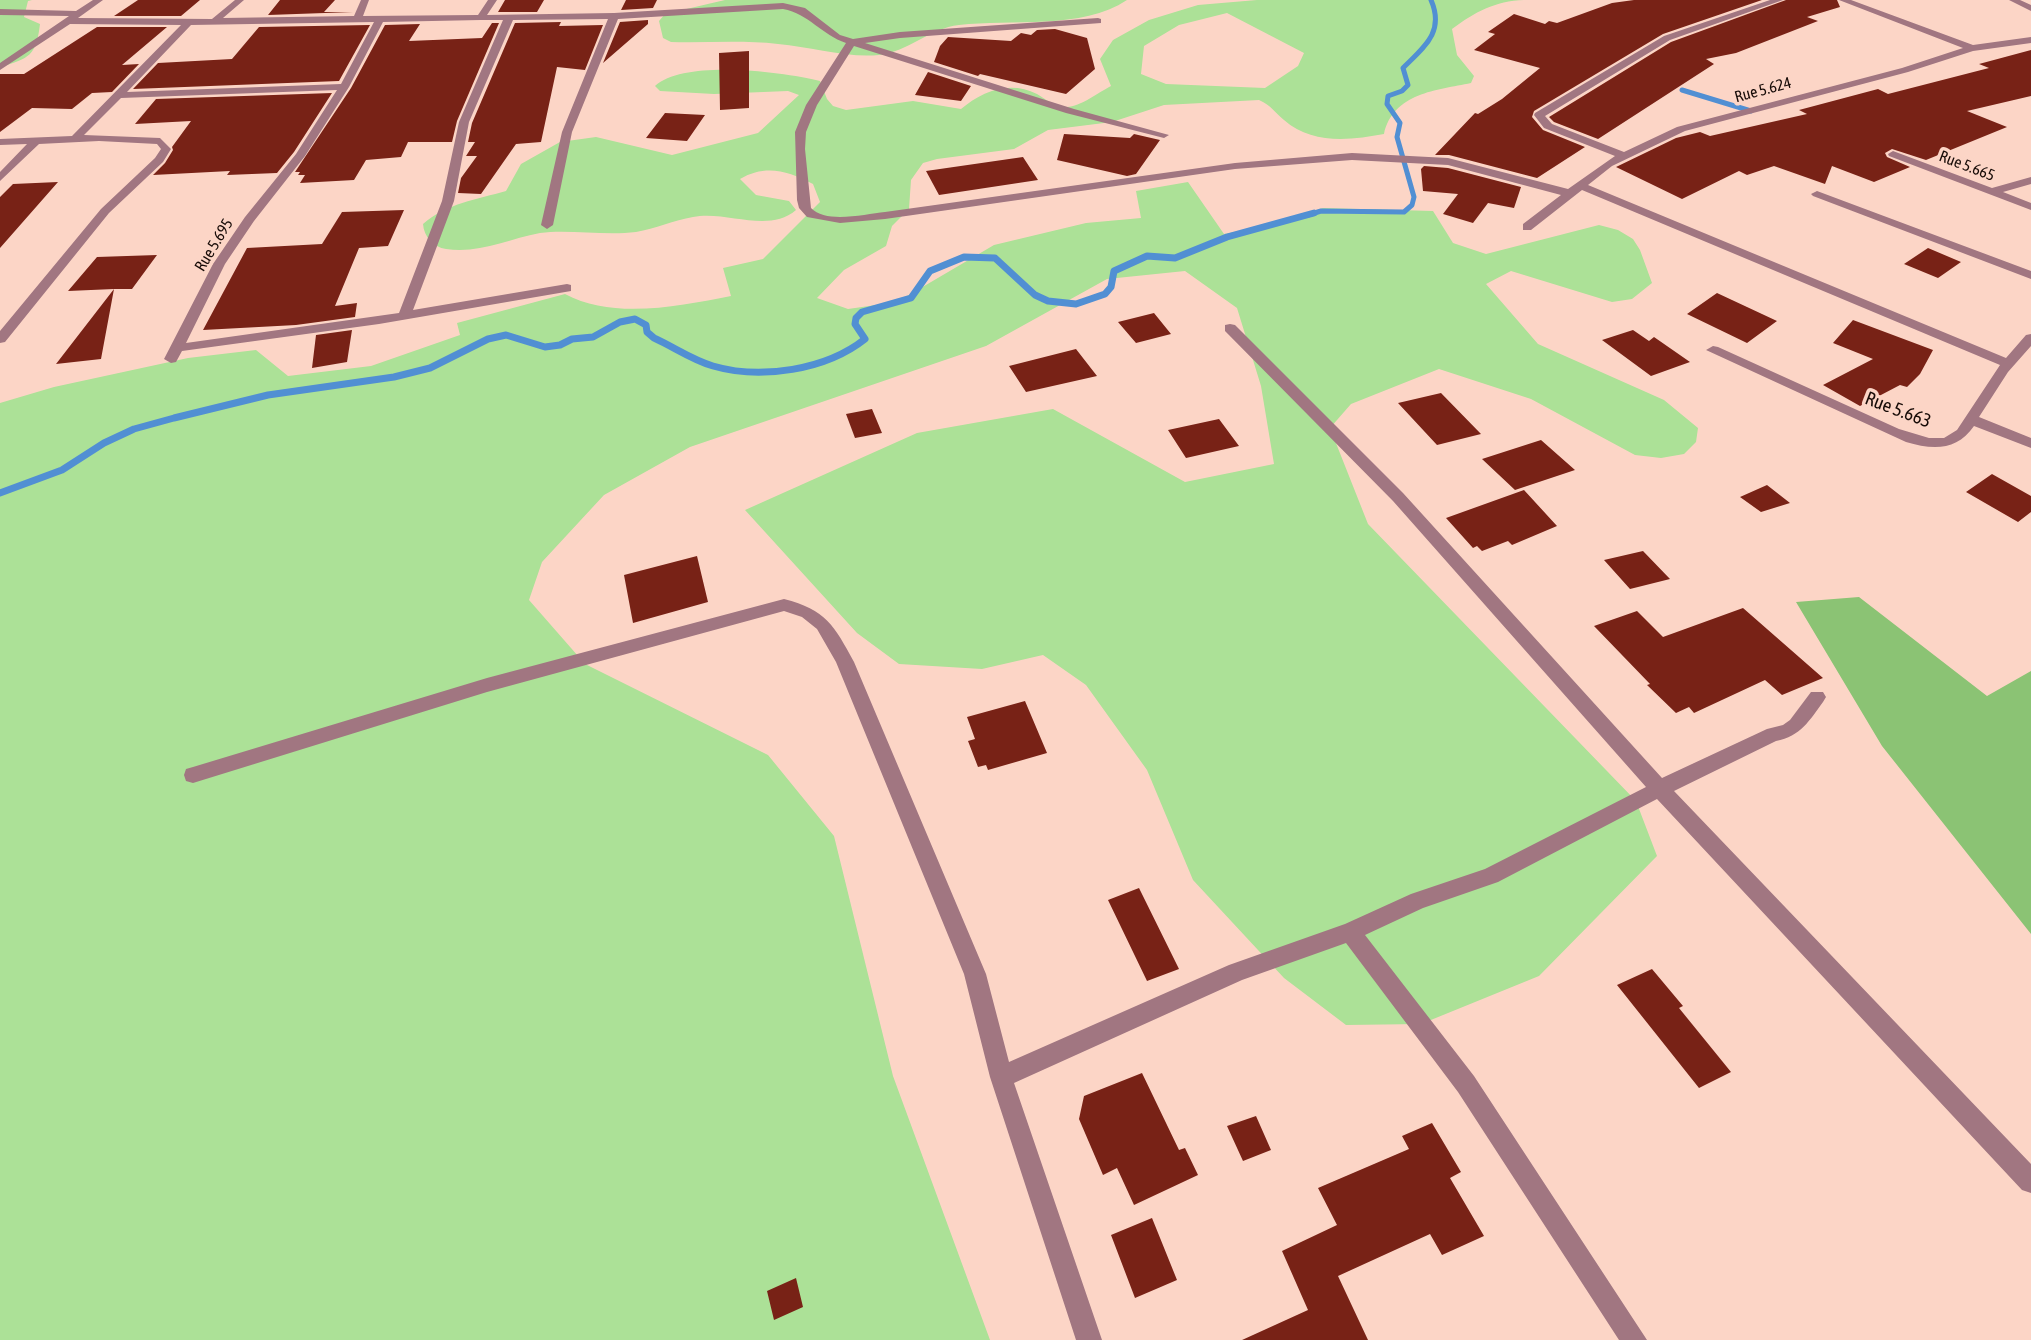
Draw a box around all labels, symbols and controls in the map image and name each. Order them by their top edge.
street label: Rue 5.624 [1732,73,1794,107]
street label: Rue 5.665 [1936,147,1998,185]
street label: Rue 5.695 [191,215,237,275]
street label: Rue 5.663 [1862,387,1934,433]

